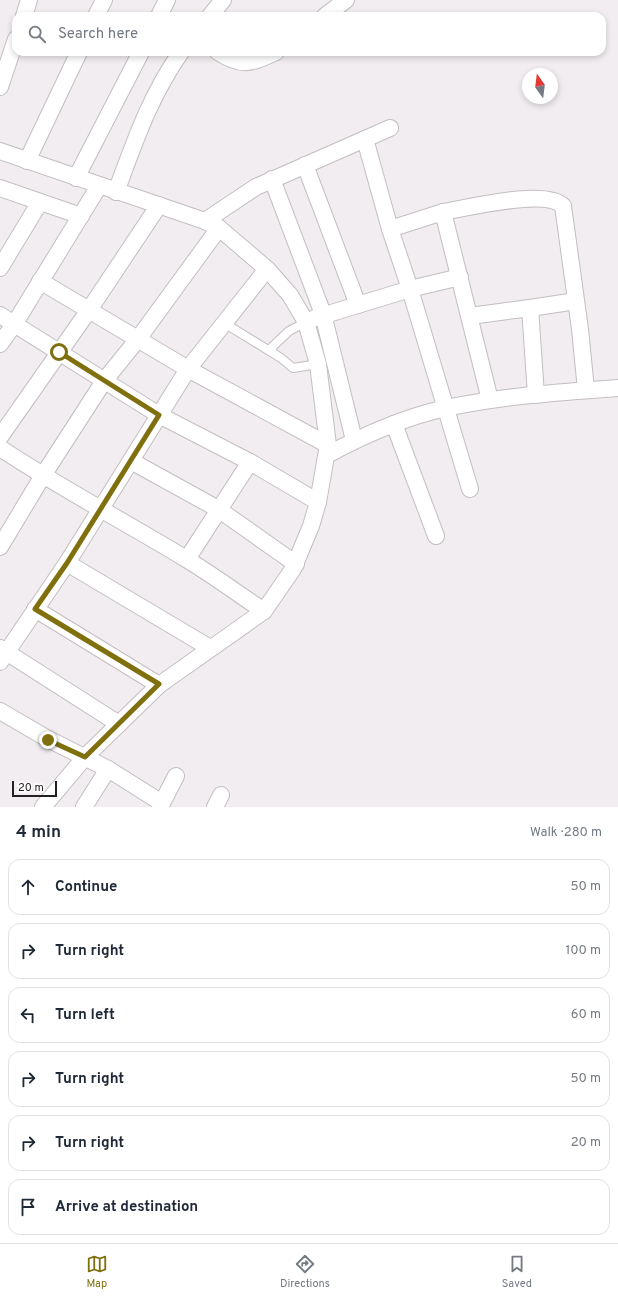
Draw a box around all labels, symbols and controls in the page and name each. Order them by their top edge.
search box [12,12,606,56]
icon: search [26,23,48,45]
text: Search here [58,25,138,44]
north arrow [522,68,558,104]
route start [50,343,68,361]
route end [39,731,57,749]
scale bar [12,779,57,798]
text: 20 m [18,781,44,795]
text: 4 min [16,822,61,844]
text: Walk · 280 m [530,825,602,841]
icon: ahead [17,876,39,898]
text: Continue [55,878,117,897]
text: 50 m [571,879,601,895]
icon: right [17,940,39,962]
text: Turn right [55,942,124,961]
text: 100 m [565,943,601,959]
icon: left [17,1004,39,1026]
text: Turn left [55,1006,115,1025]
text: 60 m [571,1007,601,1023]
icon: right [17,1068,39,1090]
text: Turn right [55,1070,124,1089]
text: 50 m [571,1071,601,1087]
icon: right [17,1132,39,1154]
text: Turn right [55,1134,124,1153]
text: 20 m [571,1135,601,1151]
icon: arrive [17,1196,39,1218]
text: Arrive at destination [55,1198,198,1217]
tab: Map [86,1253,108,1291]
tab: Directions [280,1253,330,1291]
tab: Saved [502,1253,532,1291]

